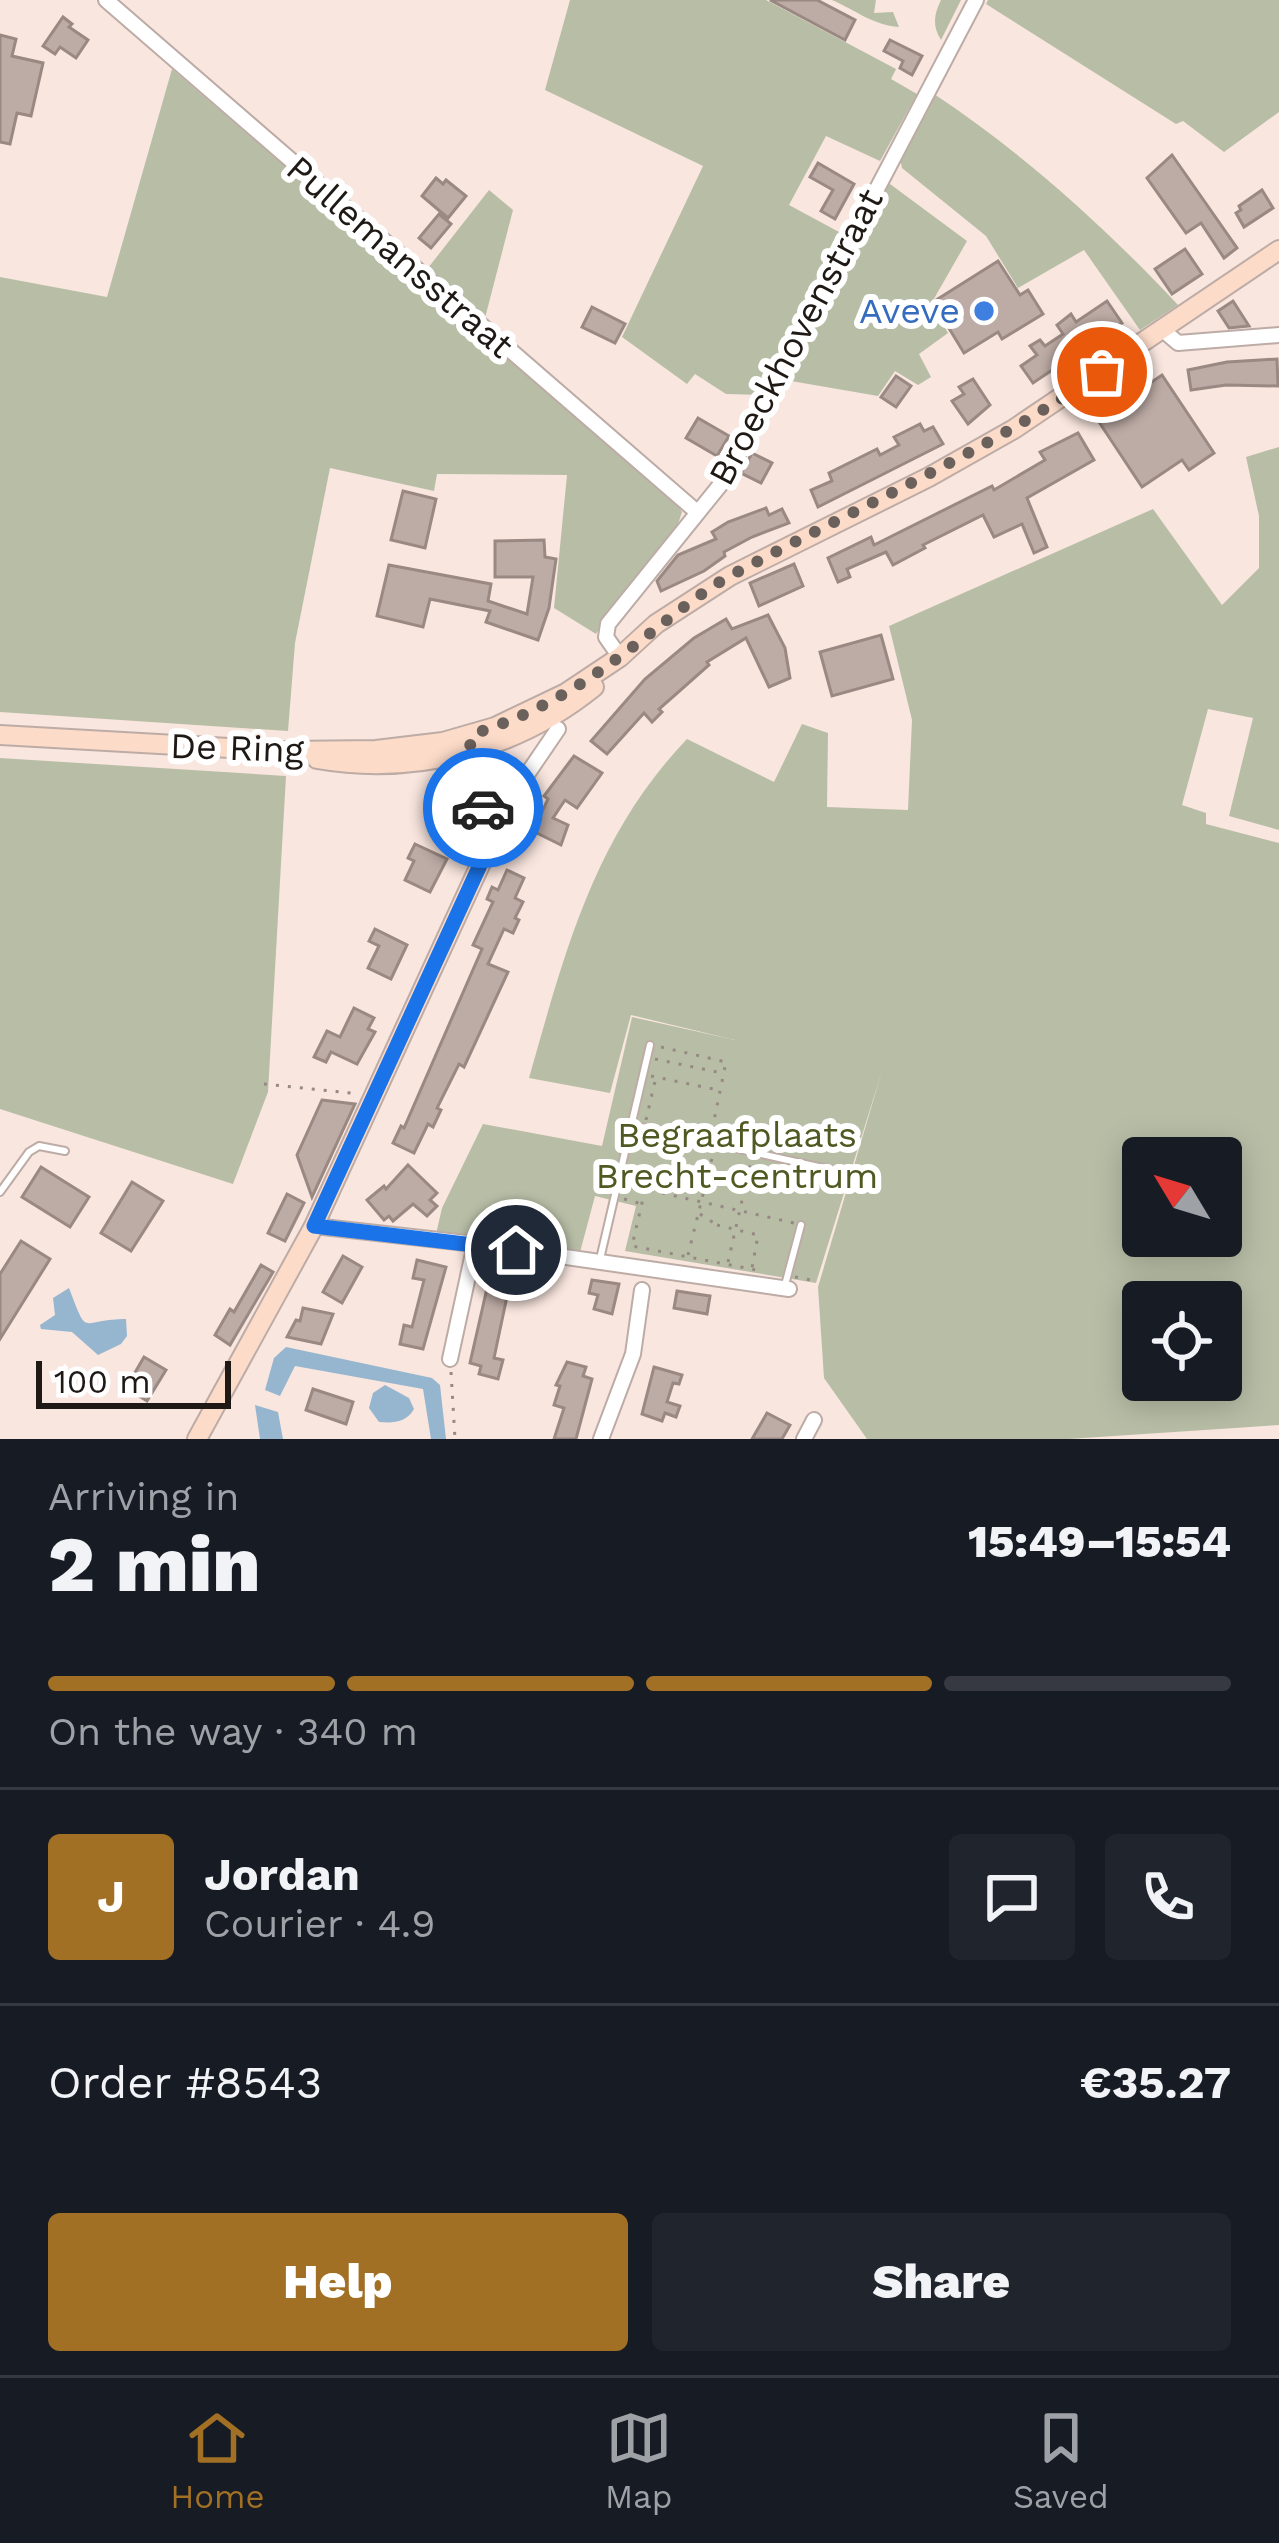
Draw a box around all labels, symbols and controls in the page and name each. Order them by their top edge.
street label: Pullemansstraat [278,147,522,367]
street label: Broeckhovenstraat [700,182,892,492]
place label: Aveve [859,290,960,332]
marker: Aveve [971,298,997,324]
pin [1051,321,1153,423]
icon: bag [1069,339,1135,405]
street label: De Ring [169,725,305,771]
courier [423,748,543,868]
icon: car [450,775,516,841]
park label: Begraafplaats Brecht-centrum [596,1114,878,1197]
north arrow [1122,1137,1242,1257]
map controls [1122,1137,1242,1401]
pin [465,1199,567,1301]
icon: home [483,1217,549,1283]
button: locate [1122,1281,1242,1401]
scale bar [36,1355,231,1408]
text: 100 m [54,1362,151,1401]
text: Arriving in [48,1474,239,1519]
text: 15:49–15:54 [968,1515,1231,1568]
text: 2 min [48,1518,261,1610]
text: On the way · 340 m [48,1709,418,1754]
button: chat [949,1834,1075,1960]
button: phone [1105,1834,1231,1960]
text: Jordan [204,1848,360,1901]
text: J [97,1870,125,1923]
text: Courier · 4.9 [204,1901,435,1946]
text: Order #8543 [48,2056,322,2109]
text: €35.27 [1080,2056,1231,2109]
button: Help [48,2213,628,2351]
button: Share [652,2213,1231,2351]
tab: Home [170,2405,265,2516]
tab: Map [605,2405,672,2516]
tab: Saved [1013,2405,1109,2516]

